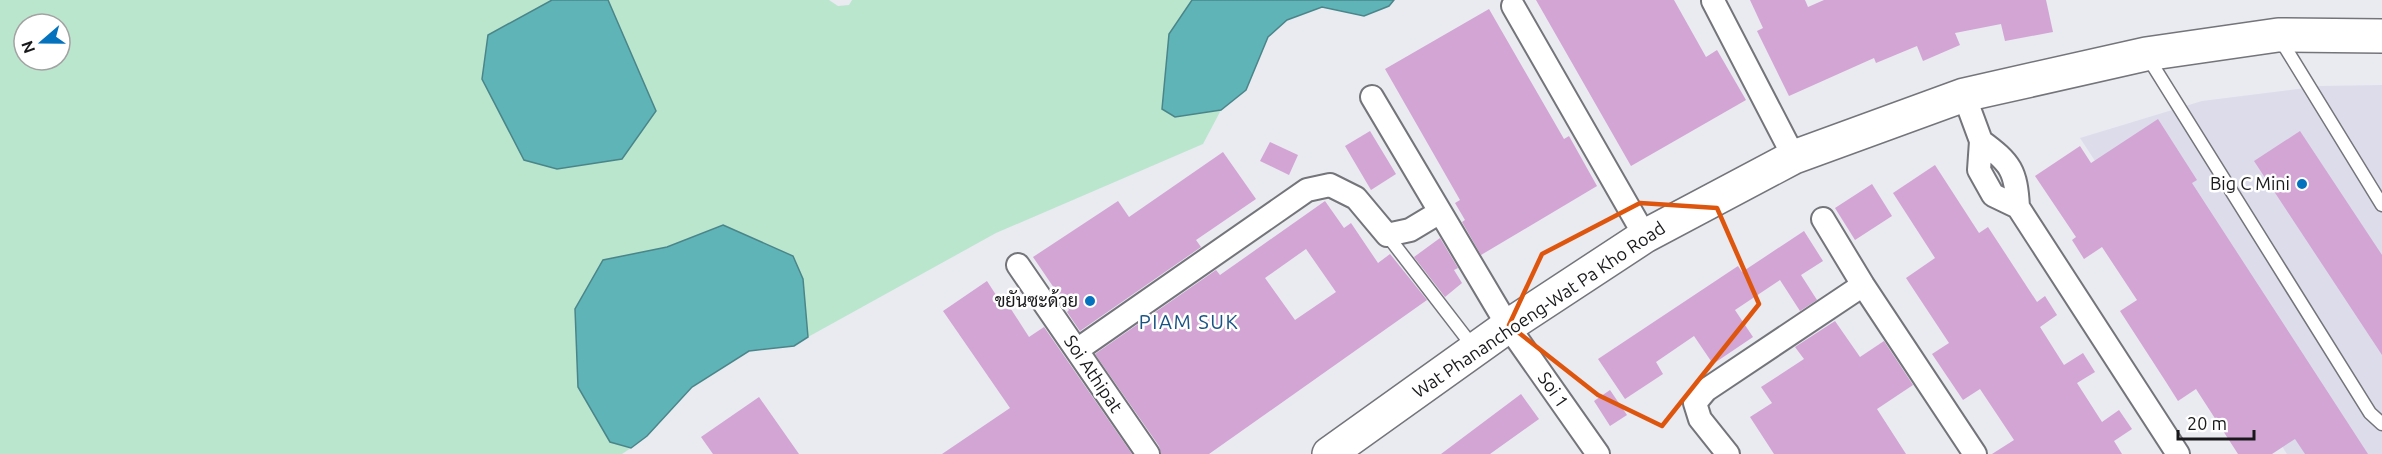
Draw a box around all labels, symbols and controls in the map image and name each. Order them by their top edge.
north arrow [12,12,72,72]
text: N [17,38,38,56]
place label: Big C Mini [2210,173,2290,193]
marker: Big C Mini [2295,177,2309,191]
street label: Wat Phananchoeng-Wat Pa Kho Road [1409,217,1668,401]
place label: ขยันซะด้วย [995,289,1078,310]
marker: ขยันซะด้วย [1083,294,1097,308]
district label: PIAM SUK [1139,310,1239,333]
street label: Soi Athipat [1061,331,1127,416]
street label: Soi 1 [1535,368,1573,411]
scale bar [2178,403,2254,441]
text: 20 m [2187,413,2227,433]

